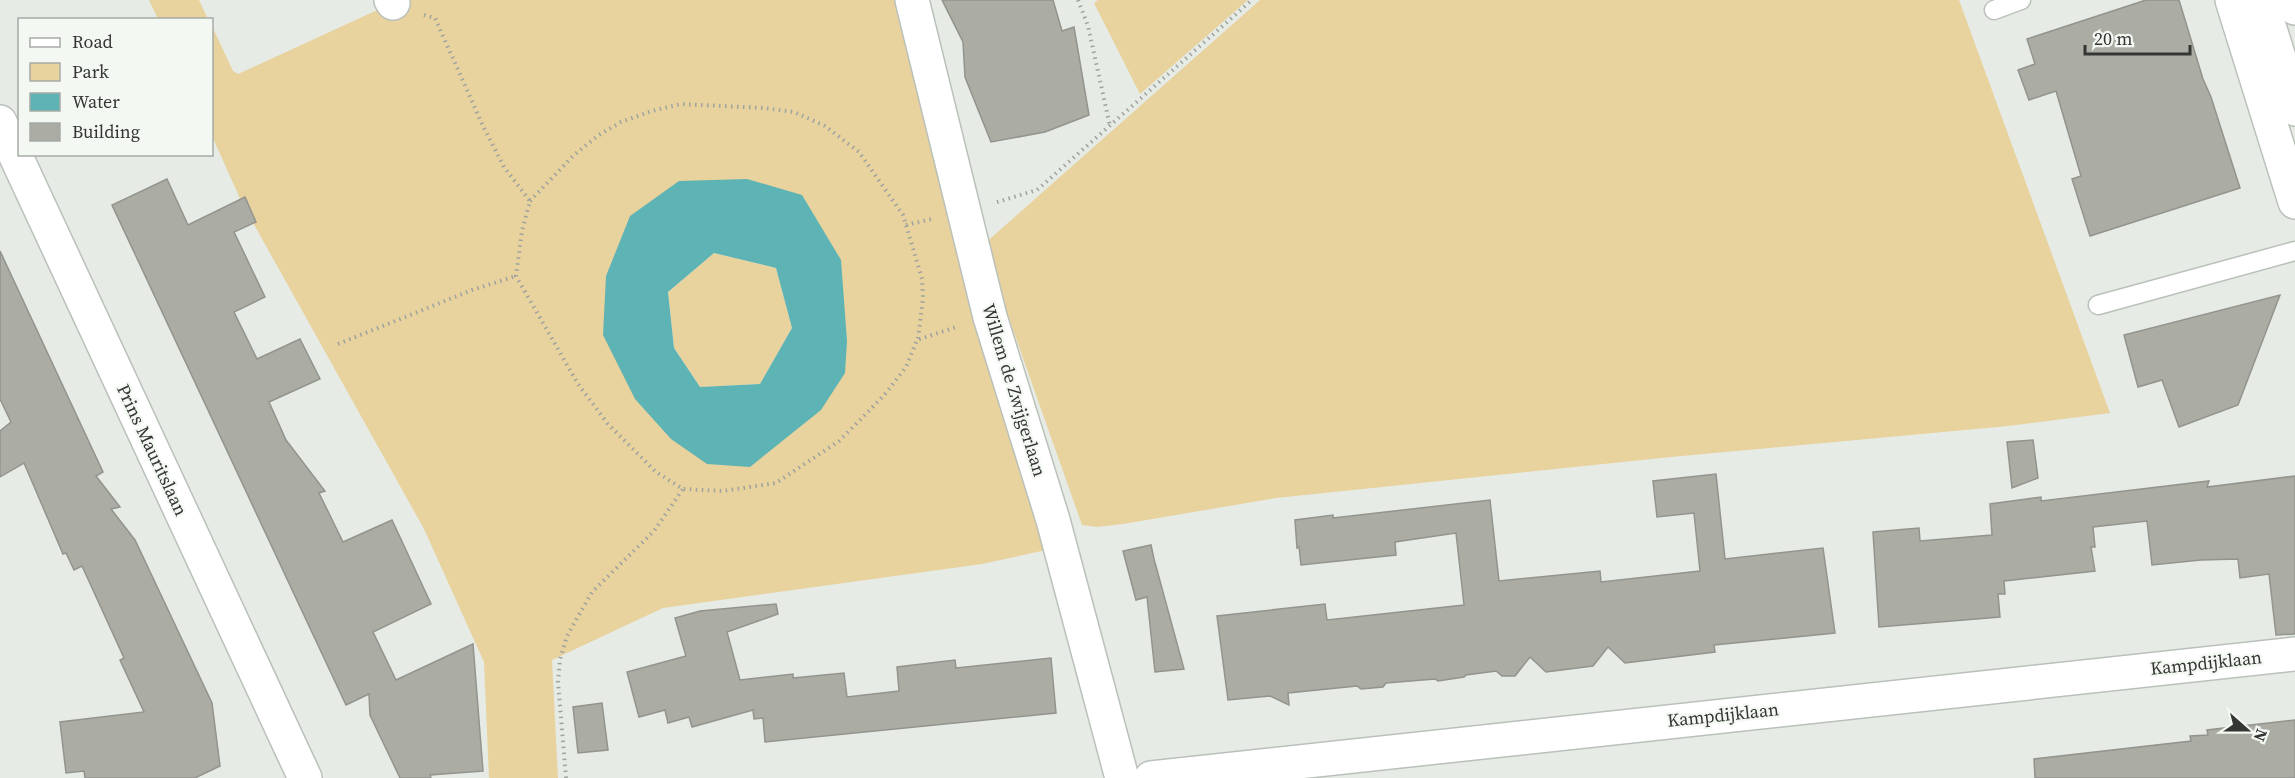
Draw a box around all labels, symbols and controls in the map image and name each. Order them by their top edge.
legend [18,18,213,156]
scale bar [2085,18,2190,56]
text: 20 m [2094,26,2132,51]
text: Road [72,29,113,54]
text: Park [72,59,109,84]
text: Water [72,89,120,114]
text: Building [72,119,140,144]
street label: Willem de Zwijgerlaan [976,300,1053,479]
street label: Prins Mauritslaan [111,380,194,520]
street label: Kampdijklaan [2149,644,2263,681]
street label: Kampdijklaan [1666,696,1780,733]
north arrow [2217,700,2277,760]
text: N [2249,726,2273,745]

